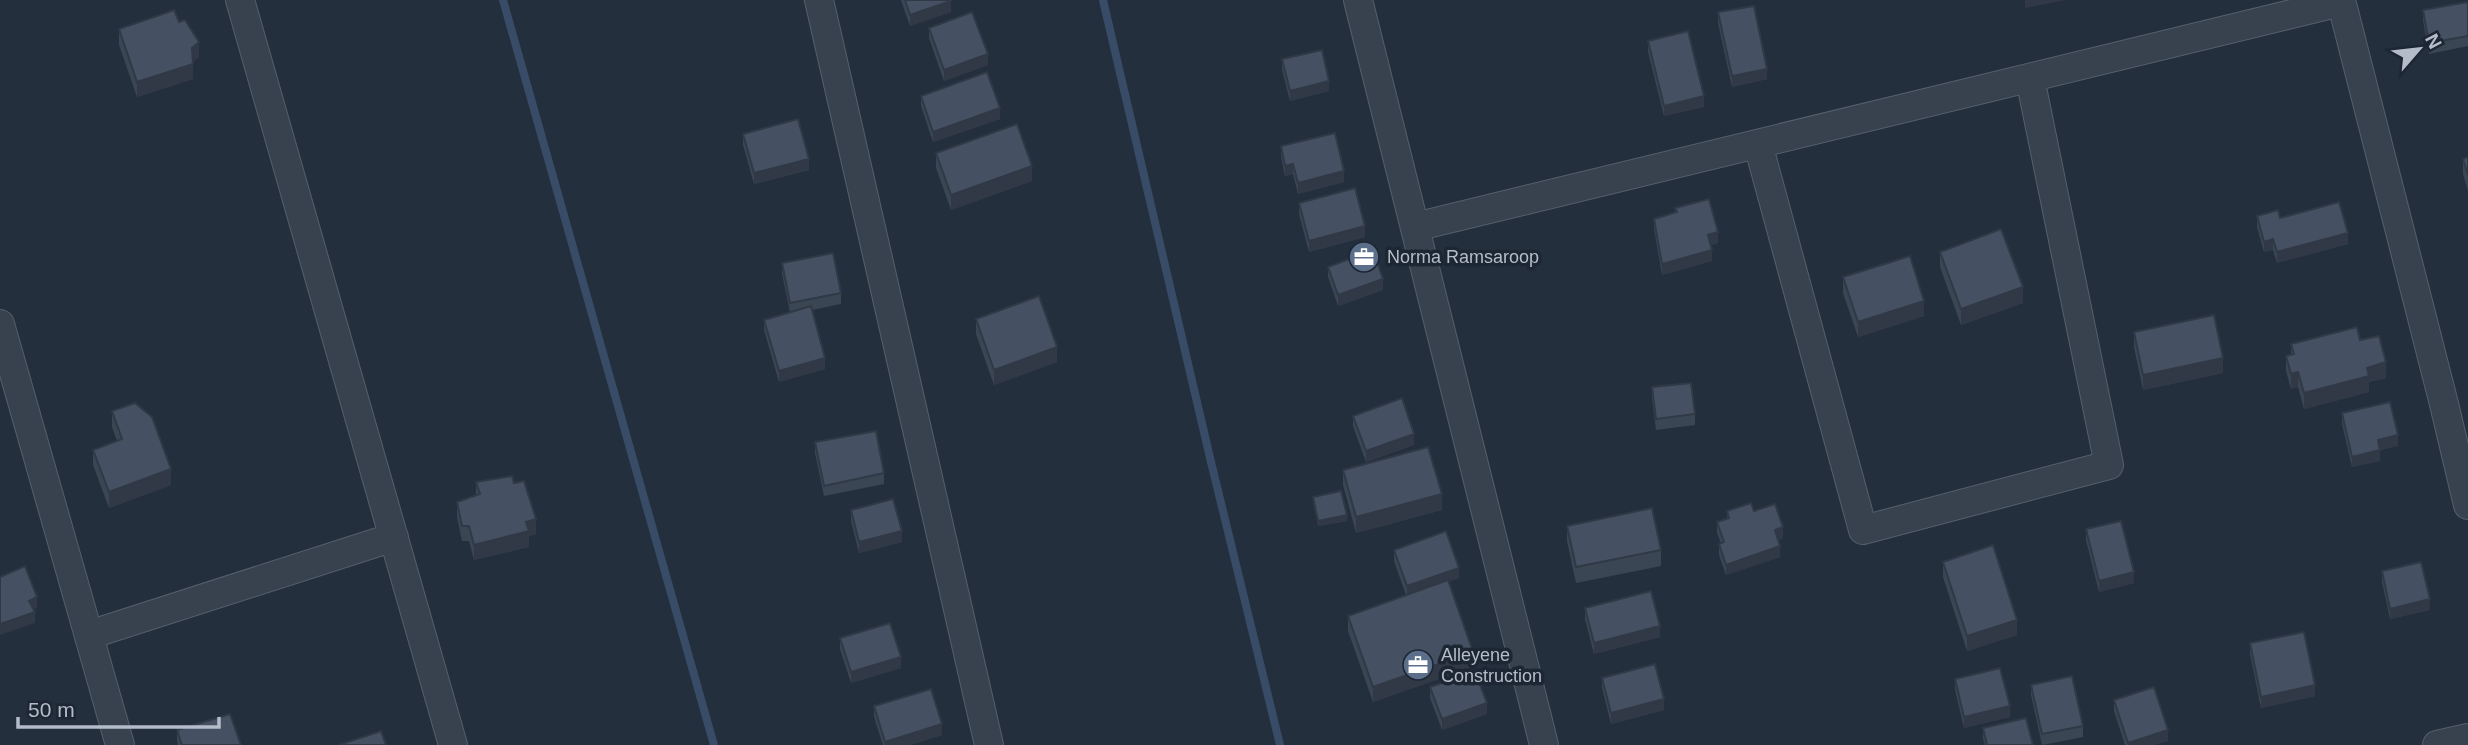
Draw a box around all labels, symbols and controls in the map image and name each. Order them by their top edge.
north arrow [2384,14,2454,84]
text: N [2421,30,2446,52]
office icon: Norma Ramsaroop [1347,240,1381,274]
place label: Norma Ramsaroop [1387,247,1539,267]
place label: Alleyene Construction [1441,645,1542,686]
office icon: Alleyene Construction [1401,648,1435,682]
scale bar [18,686,219,730]
text: 50 m [28,698,75,721]

